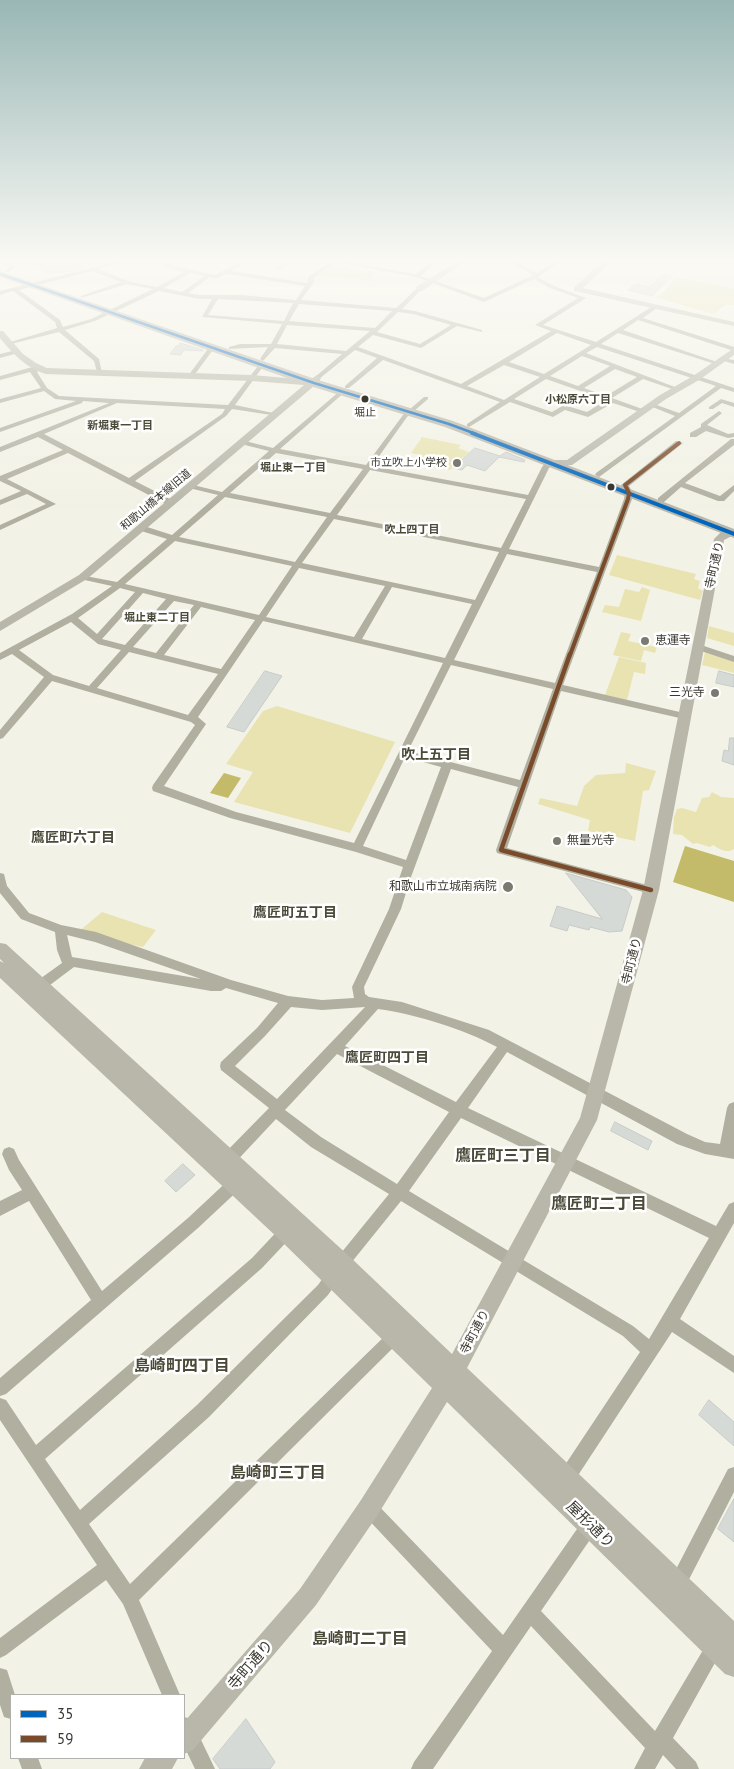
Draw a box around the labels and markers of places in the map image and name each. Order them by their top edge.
marker: 堀止 [360,394,370,404]
place label: 堀止 [354,406,376,420]
place label: 市立吹上小学校 [370,456,447,470]
marker: 市立吹上小学校 [451,457,463,469]
unlabelled marker [606,482,616,492]
place label: 恵運寺 [655,634,691,648]
marker: 恵運寺 [639,635,651,647]
place label: 三光寺 [669,686,705,700]
marker: 三光寺 [709,687,721,699]
place label: 無量光寺 [567,834,615,848]
marker: 無量光寺 [551,835,563,847]
place label: 和歌山市立城南病院 [389,880,497,894]
marker: 和歌山市立城南病院 [501,880,515,894]

